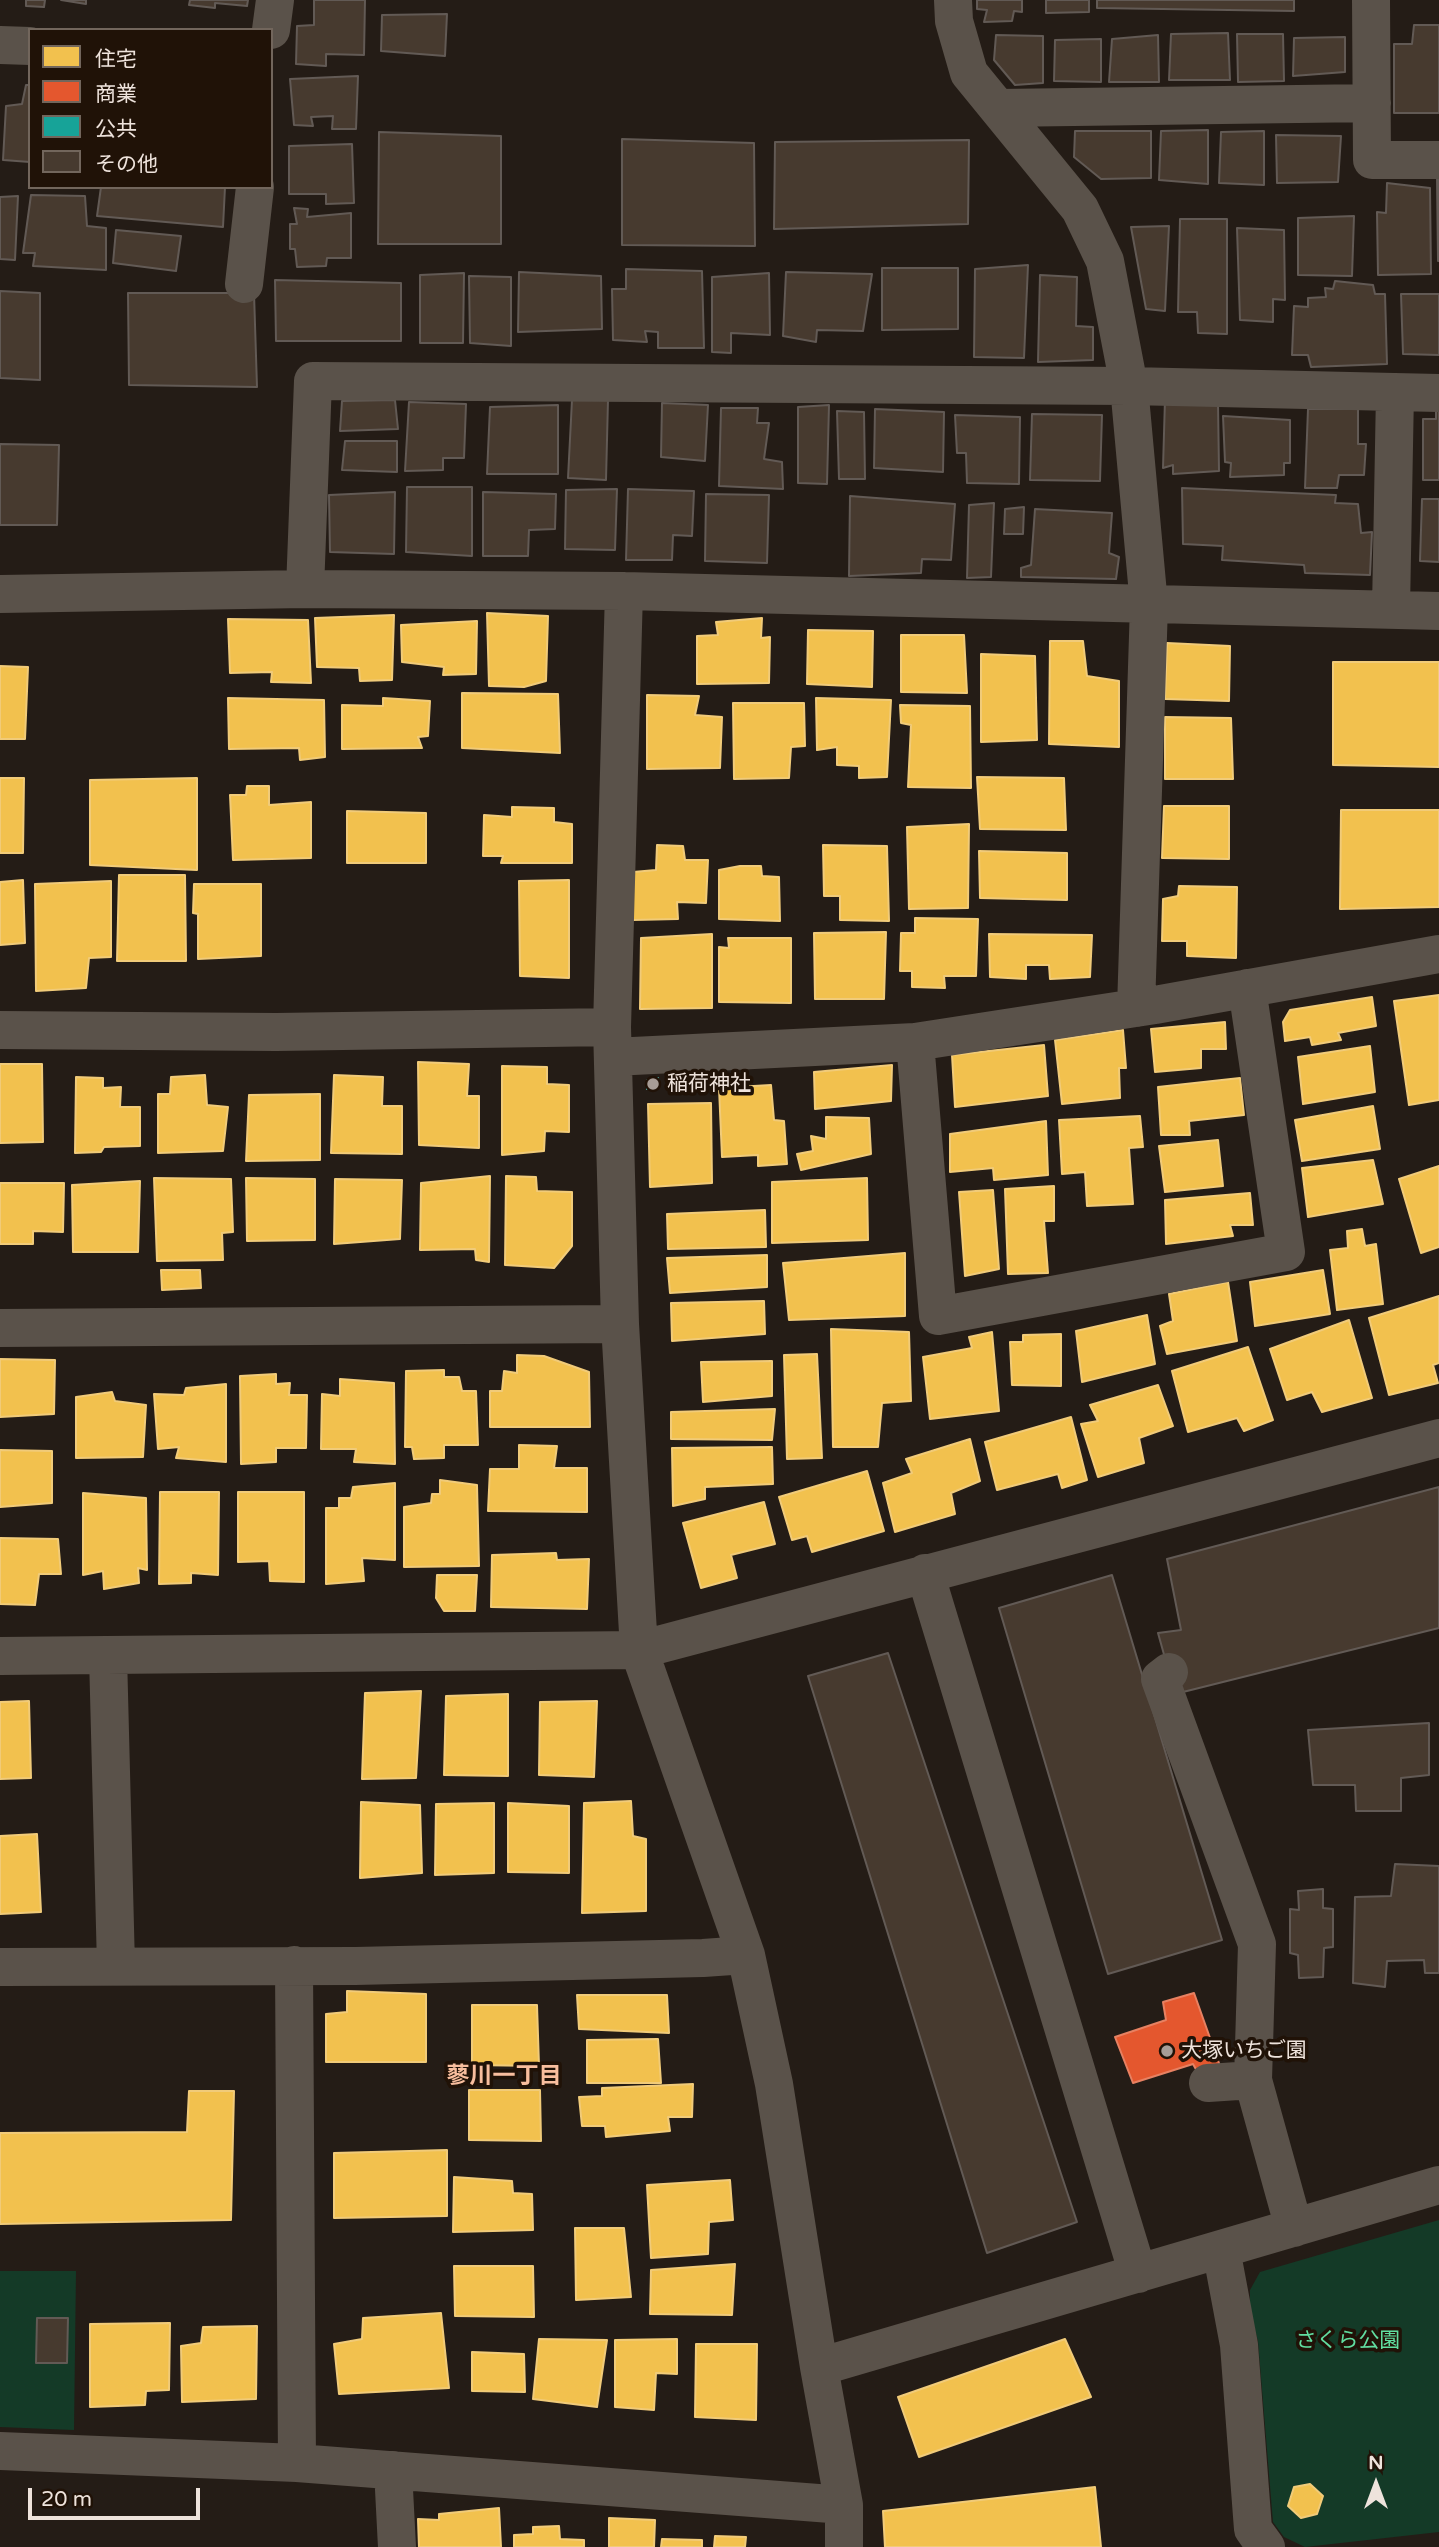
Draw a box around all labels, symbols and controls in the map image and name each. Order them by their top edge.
legend [28,28,273,189]
text: 住宅 [95,47,137,72]
text: 商業 [95,82,137,107]
text: 公共 [95,117,137,142]
text: その他 [95,152,158,177]
place label: 稲荷神社 [667,1071,751,1097]
marker: 稲荷神社 [645,1076,661,1092]
place label: 大塚いちご園 [1181,2038,1307,2064]
marker: 大塚いちご園 [1159,2043,1175,2059]
district label: 蓼川一丁目 [447,2063,561,2091]
park label: さくら公園 [1296,2328,1400,2354]
north arrow [1341,2449,1411,2519]
text: N [1368,2452,1384,2474]
scale bar [32,2474,203,2518]
text: 20 m [41,2487,92,2512]

